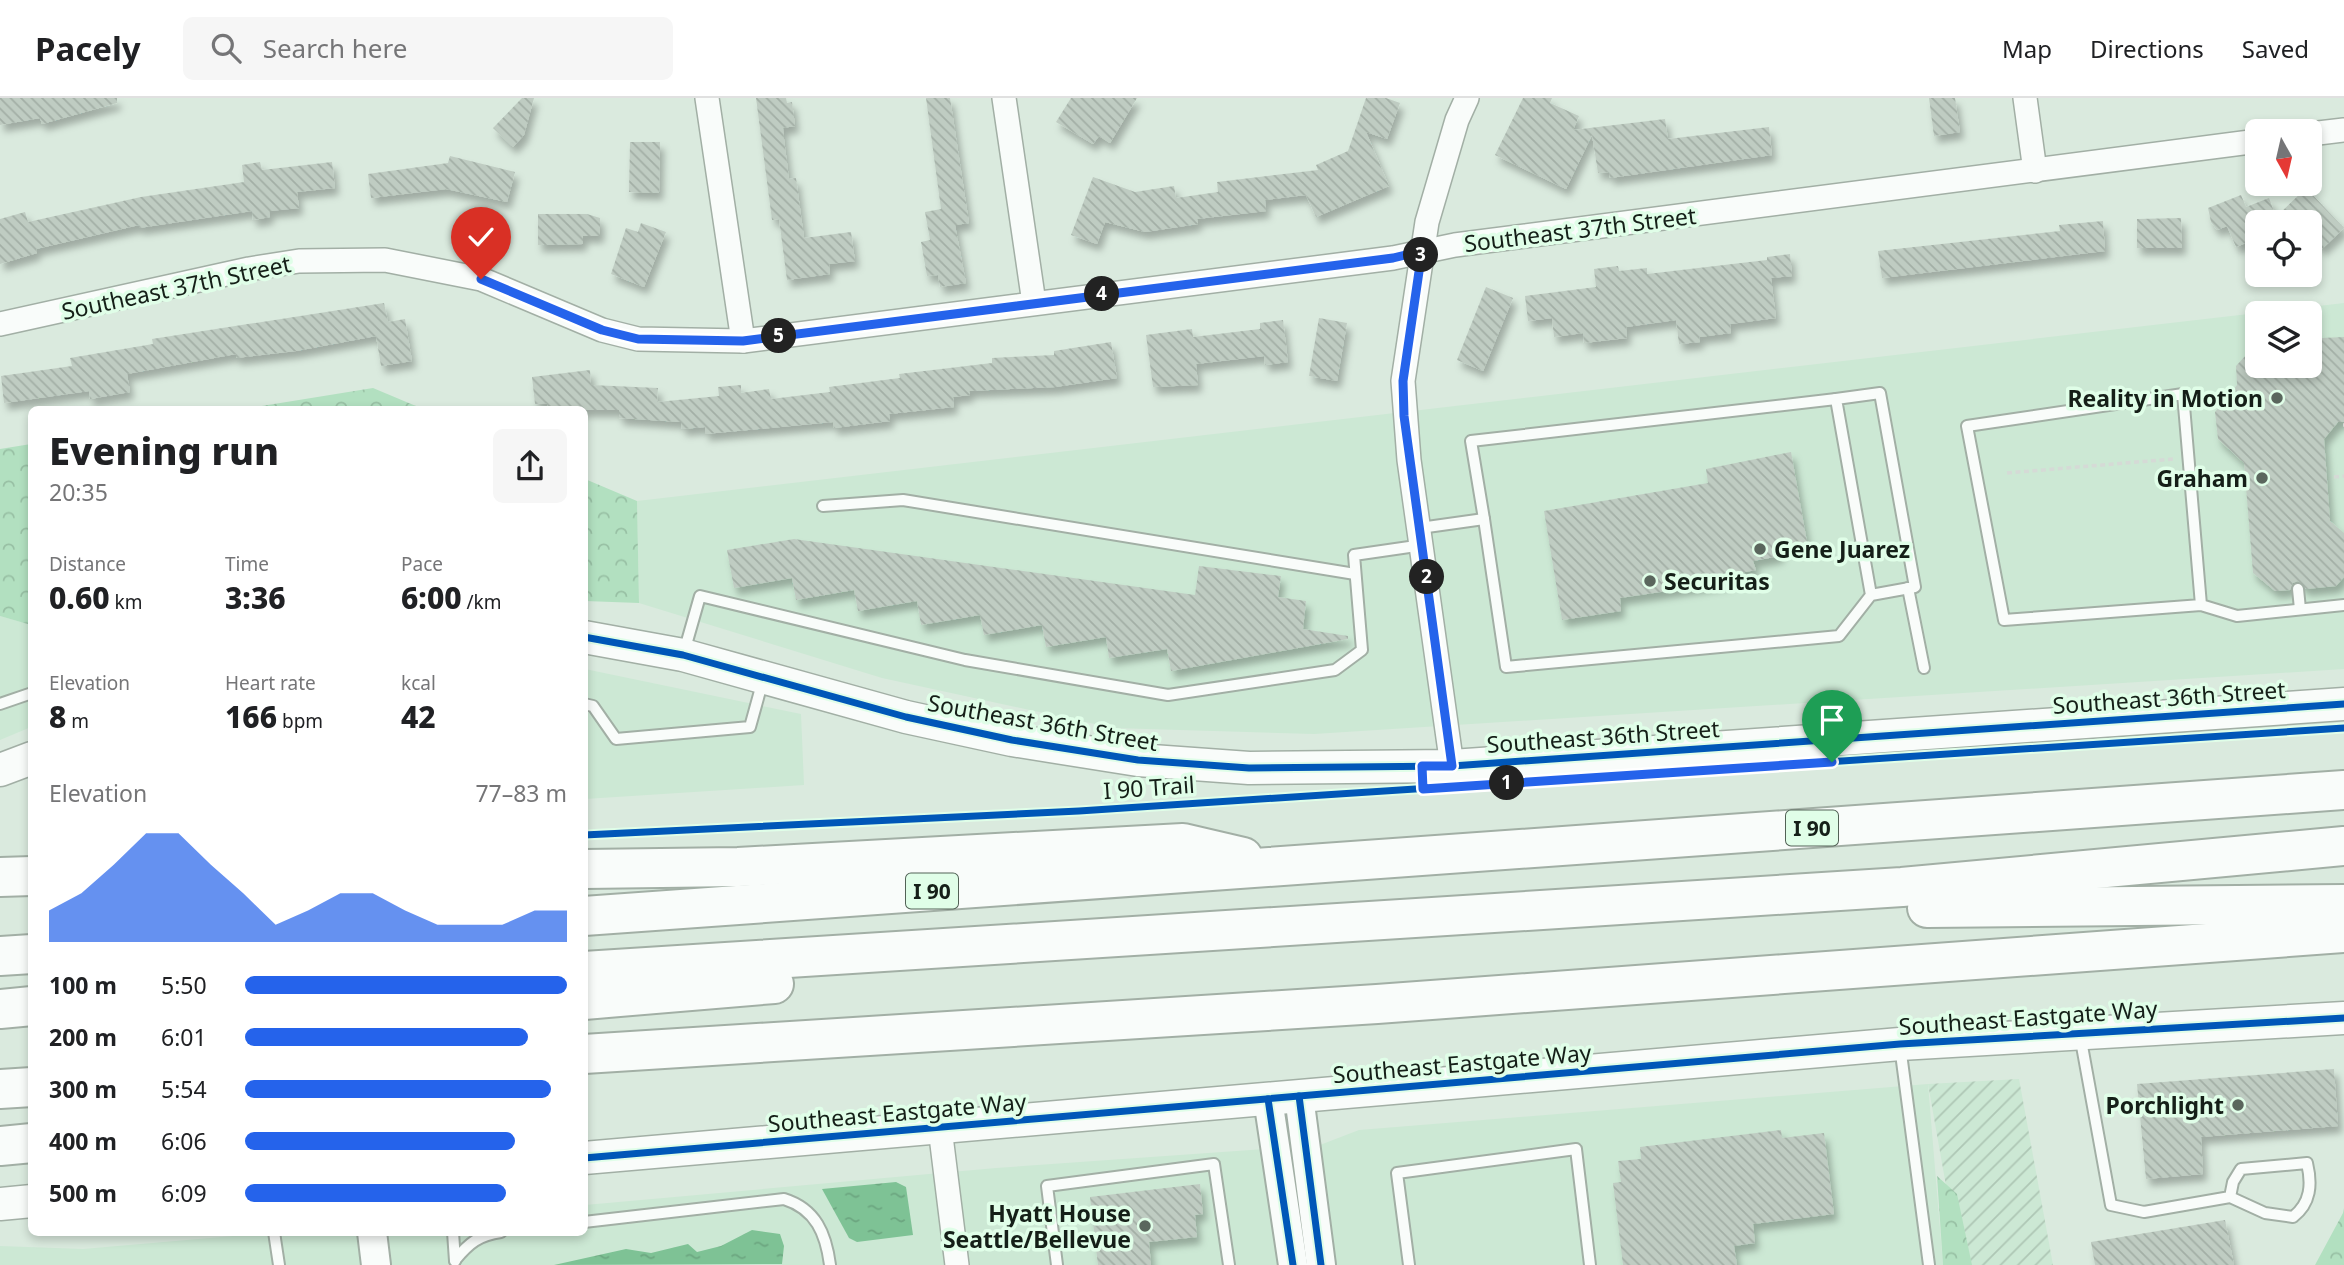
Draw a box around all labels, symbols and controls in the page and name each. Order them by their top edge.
search box [183,17,673,80]
text: Pacely [35,26,141,71]
icon: search [207,29,245,67]
text: Search here [263,30,407,66]
text: Map [2002,32,2052,65]
text: Directions [2090,32,2204,65]
text: Saved [2242,32,2309,65]
north arrow [2245,119,2322,196]
map controls [2245,119,2322,378]
street label: Southeast 37th Street [1462,199,1698,259]
pin [451,207,511,279]
button: locate [2245,210,2322,287]
icon: check [462,218,500,256]
pin: 3 [1404,238,1438,272]
text: 3 [1415,241,1426,267]
street label: Southeast 37th Street [58,247,294,327]
pin: 4 [1084,276,1120,312]
text: 4 [1096,280,1107,306]
button: layers [2245,301,2322,378]
pin: 5 [762,318,796,354]
text: 5 [773,322,784,348]
place label: Reality in Motion [2068,382,2263,414]
marker: Reality in Motion [2269,390,2285,406]
text: Evening run [49,424,279,476]
button: share [493,429,567,503]
place label: Graham [2157,462,2248,494]
marker: Graham [2254,470,2270,486]
text: 20:35 [49,476,108,508]
place label: Gene Juarez [1774,533,1910,565]
marker: Gene Juarez [1752,541,1768,557]
text: Distance [49,551,126,577]
text: Time [225,551,269,577]
text: Pace [401,551,443,577]
pin: 2 [1410,560,1444,594]
text: 2 [1421,563,1432,589]
place label: Securitas [1664,565,1770,597]
marker: Securitas [1642,573,1658,589]
text: 0.60 [49,577,110,618]
text: 3:36 [225,577,286,618]
text: 6:00 [401,577,462,618]
text: km [110,589,142,615]
text: /km [462,589,502,615]
text: Elevation [49,670,130,696]
text: Heart rate [225,670,316,696]
text: kcal [401,670,436,696]
street label: Southeast 36th Street [2051,673,2287,721]
street label: Southeast 36th Street [925,686,1161,758]
pin [1802,690,1862,762]
text: 8 [49,696,66,737]
text: 166 [225,696,277,737]
text: 42 [401,696,436,737]
icon: arrive [1813,701,1851,739]
text: m [66,708,89,734]
text: bpm [277,708,323,734]
street label: Southeast 36th Street [1485,712,1721,760]
pin: 1 [1490,766,1524,800]
street label: I 90 Trail [1102,768,1196,806]
text: 1 [1501,769,1512,795]
text: Elevation [49,777,147,809]
text: 77–83 m [475,777,567,809]
road number: I 90 [1786,810,1838,846]
road number: I 90 [906,874,958,908]
text: 100 m [49,969,117,1001]
text: 5:50 [161,969,207,1001]
street label: Southeast Eastgate Way [1898,992,2159,1042]
text: 200 m [49,1021,117,1053]
text: 6:01 [161,1021,207,1053]
street label: Southeast Eastgate Way [1331,1036,1593,1090]
text: 300 m [49,1073,117,1105]
text: 5:54 [161,1073,207,1105]
street label: Southeast Eastgate Way [766,1085,1028,1139]
place label: Porchlight [2106,1089,2224,1121]
marker: Porchlight [2230,1097,2246,1113]
text: 400 m [49,1125,117,1157]
text: 6:06 [161,1125,207,1157]
text: 500 m [49,1177,117,1209]
text: 6:09 [161,1177,207,1209]
place label: Hyatt House Seattle/Bellevue [943,1197,1131,1255]
marker: Hyatt House Seattle/Bellevue [1137,1218,1153,1234]

